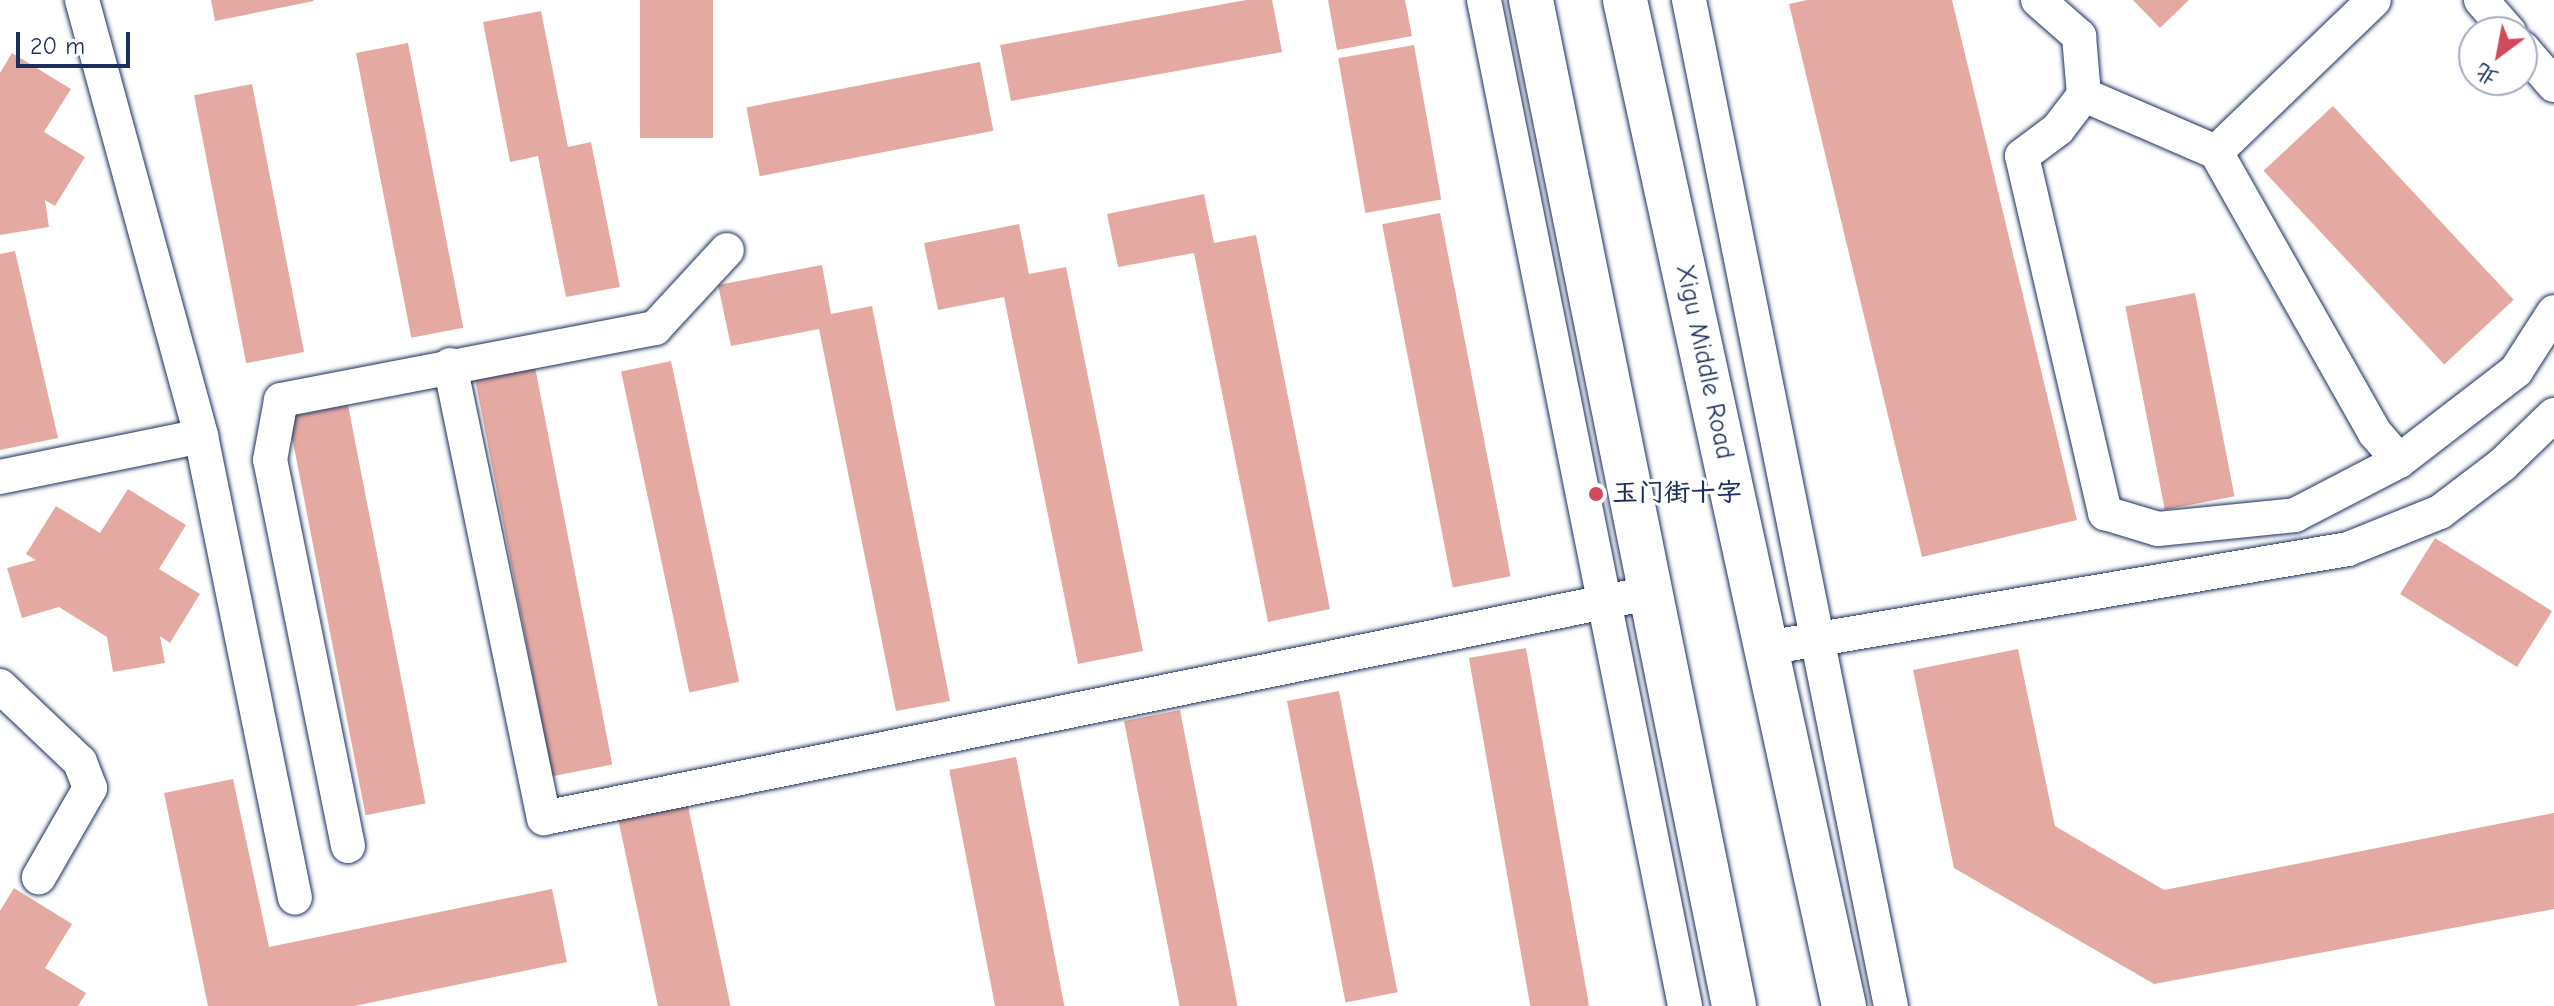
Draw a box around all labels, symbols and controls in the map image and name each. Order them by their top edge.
scale bar [20,16,134,66]
north arrow [2458,16,2538,96]
text: 20 m [30,32,85,60]
text: 北 [2470,58,2503,92]
street label: Xigu Middle Road [1668,262,1740,462]
place label: 玉门街十字 [1612,478,1742,510]
marker: 玉门街十字 [1587,485,1605,503]

